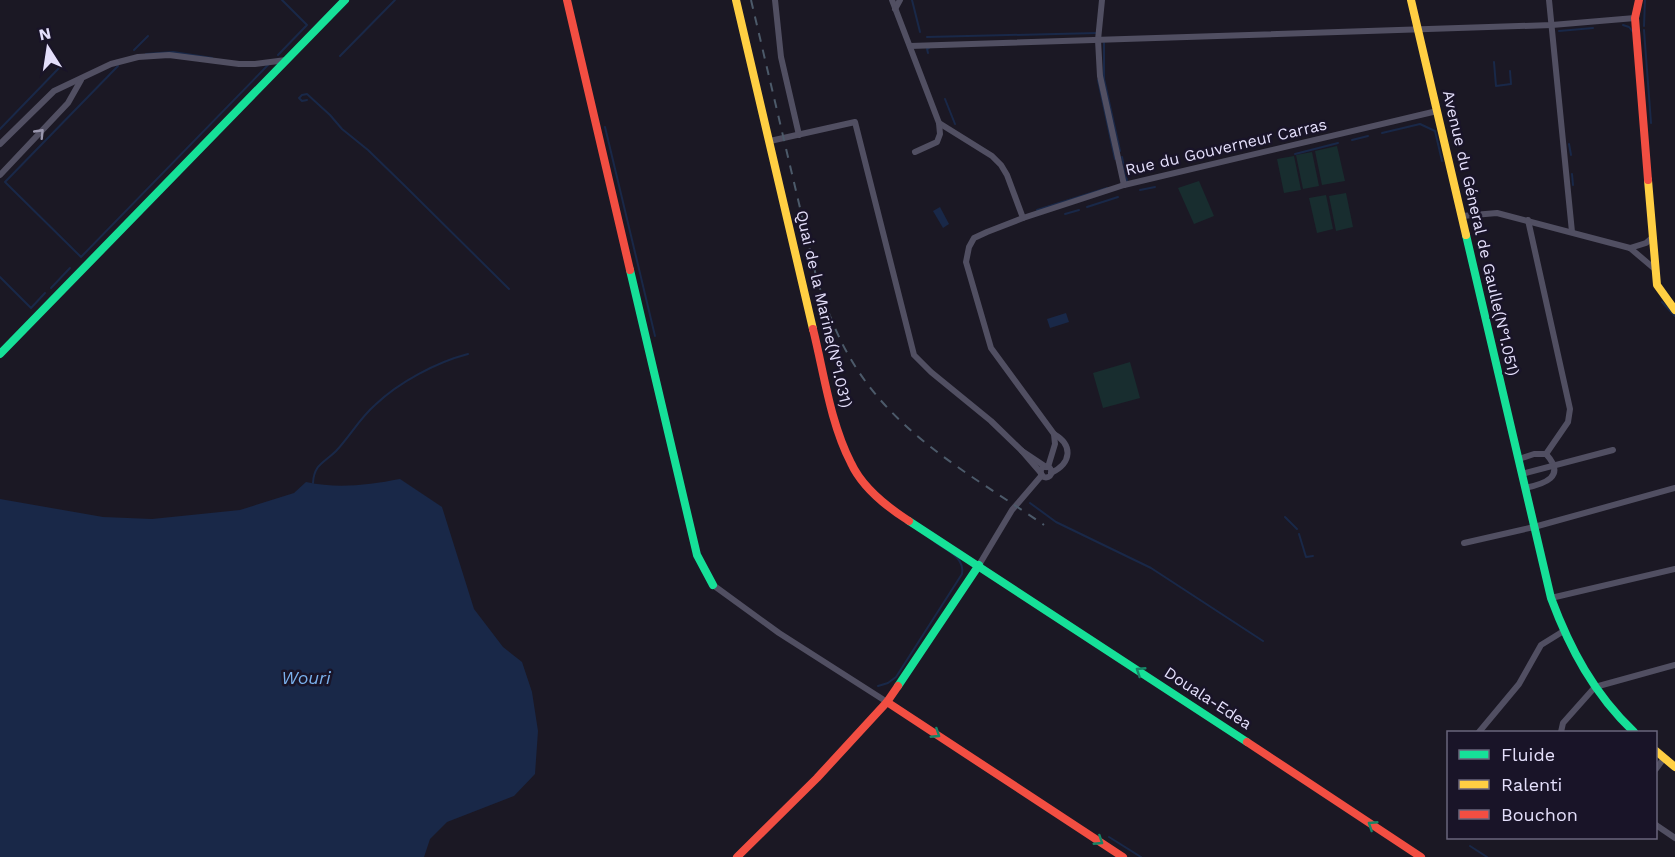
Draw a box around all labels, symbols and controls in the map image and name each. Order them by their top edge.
north arrow [18,18,78,78]
text: N [37,23,53,44]
street label: Avenue du Géneral de Gaulle(N°1.051) [1439,88,1523,378]
street label: Rue du Gouverneur Carras [1123,115,1329,179]
one-way arrow [33,129,44,140]
street label: Quai de la Marine(N°1.031) [792,208,856,410]
street label: Douala-Edea [1161,663,1255,733]
water label: Wouri [281,667,332,688]
one-way arrow [1135,667,1146,678]
one-way arrow [929,727,940,738]
legend [1447,731,1657,839]
text: Fluide [1501,744,1555,765]
text: Ralenti [1501,774,1562,795]
text: Bouchon [1501,804,1578,825]
one-way arrow [1368,821,1379,832]
one-way arrow [1093,834,1103,846]

